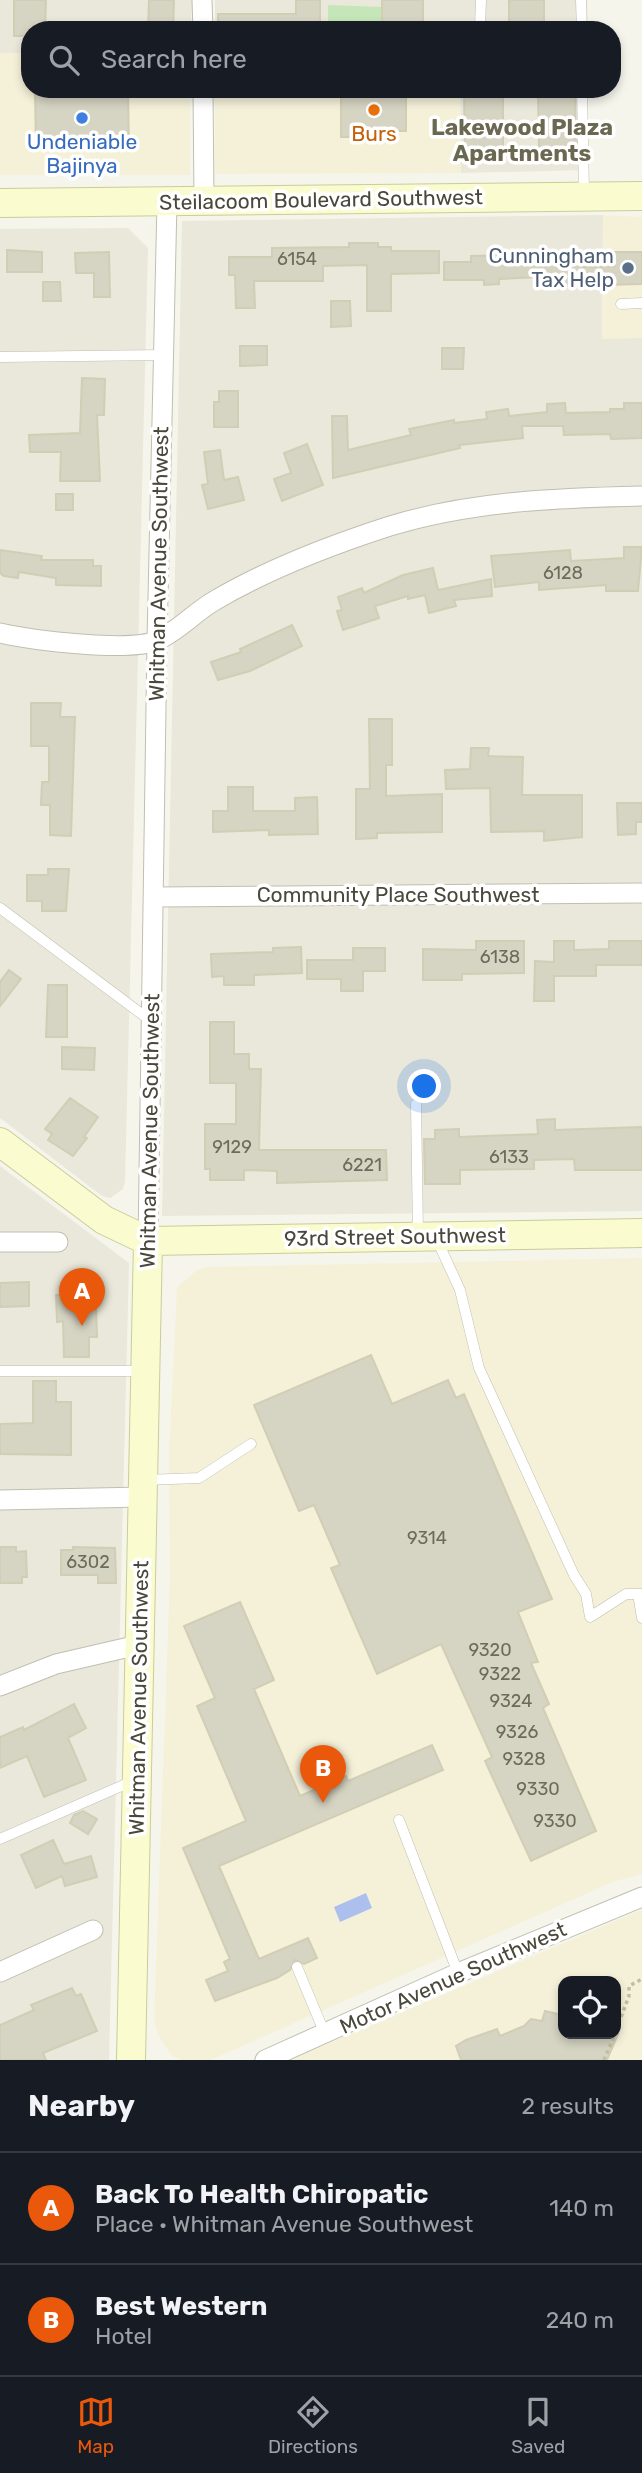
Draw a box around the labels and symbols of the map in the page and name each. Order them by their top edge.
marker: Burs [366,102,382,118]
marker: Undeniable Bajinya [74,110,90,126]
district label: Lakewood Plaza Apartments [431,113,613,167]
place label: Burs [351,121,397,146]
place label: Undeniable Bajinya [27,129,137,178]
street label: Steilacoom Boulevard Southwest [159,184,483,215]
place label: Cunningham Tax Help [489,243,614,292]
house number: 6154 [277,248,317,270]
marker: Cunningham Tax Help [620,260,636,276]
street label: Whitman Avenue Southwest [144,426,173,702]
house number: 6128 [543,562,583,584]
street label: Community Place Southwest [257,882,539,907]
house number: 6138 [480,946,520,968]
street label: Whitman Avenue Southwest [135,993,164,1269]
your location [407,1069,441,1103]
house number: 9129 [212,1136,252,1158]
house number: 6133 [489,1146,529,1168]
house number: 6221 [342,1154,382,1176]
street label: 93rd Street Southwest [284,1222,506,1251]
pin: A [59,1268,105,1326]
house number: 9314 [407,1527,447,1549]
house number: 6302 [66,1551,110,1573]
street label: Whitman Avenue Southwest [124,1560,153,1836]
house number: 9320 [468,1639,512,1661]
house number: 9322 [479,1663,521,1685]
house number: 9324 [490,1690,532,1712]
house number: 9326 [496,1721,538,1743]
pin: B [300,1745,346,1803]
house number: 9328 [502,1748,546,1770]
house number: 9330 [516,1778,560,1800]
house number: 9330 [533,1810,577,1832]
street label: Motor Avenue Southwest [336,1916,570,2039]

